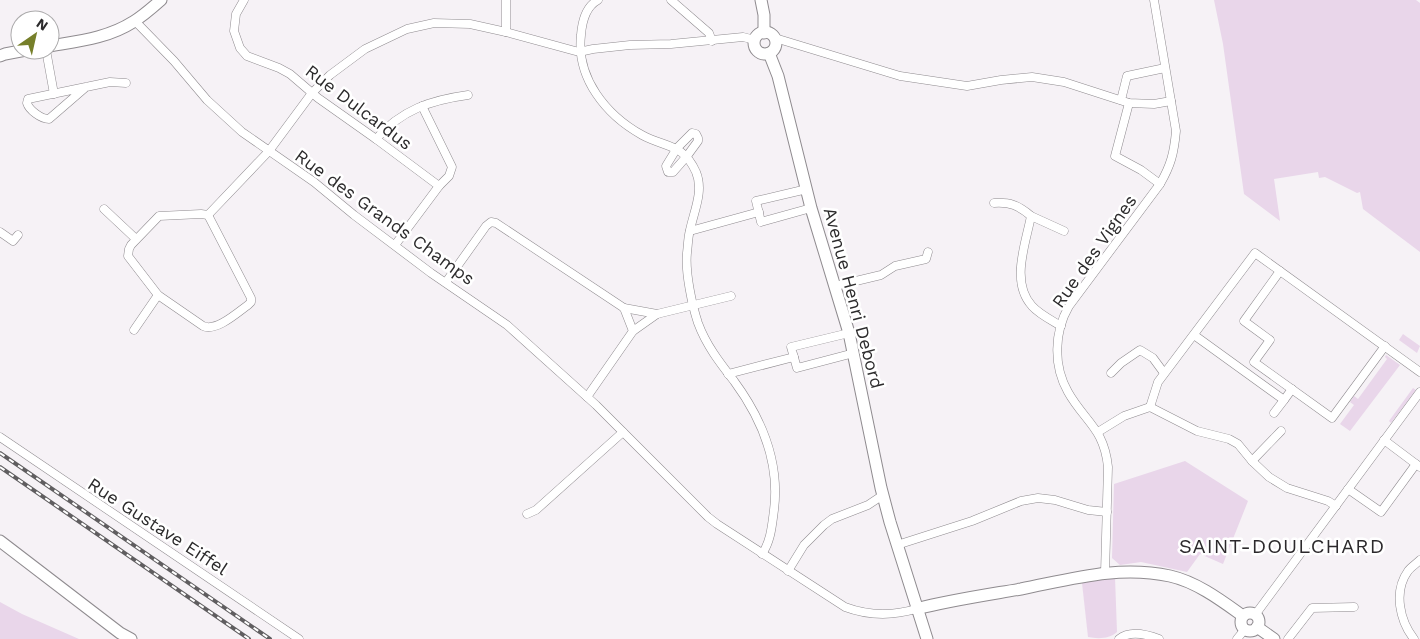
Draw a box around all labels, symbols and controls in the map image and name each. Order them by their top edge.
north arrow [10,10,60,60]
text: N [33,15,51,34]
street label: Rue Dulcardus [301,60,417,154]
street label: Rue des Grands Champs [291,145,479,289]
street label: Rue des Vignes [1047,190,1141,312]
street label: Avenue Henri Debord [820,205,888,391]
street label: Rue Gustave Eiffel [84,473,232,579]
district label: SAINT-DOULCHARD [1179,534,1385,558]

